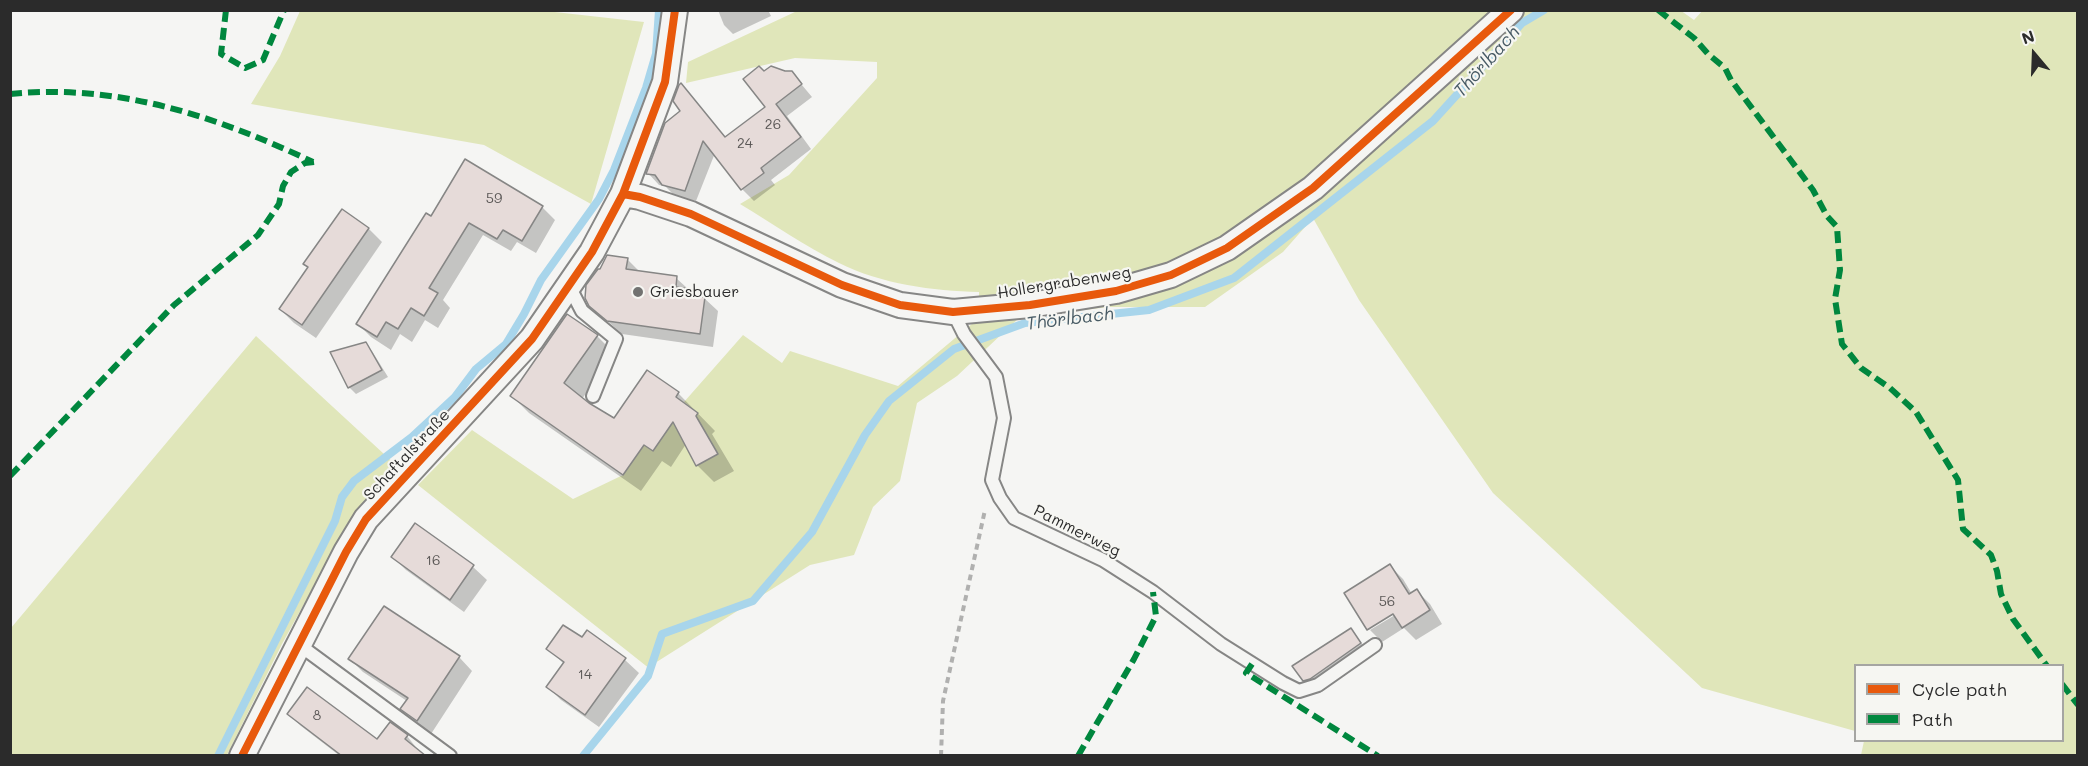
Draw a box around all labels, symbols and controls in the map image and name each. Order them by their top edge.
water label: Thörlbach [1450,22,1524,102]
north arrow [2004,24,2064,84]
text: N [2019,25,2037,48]
house number: 26 [765,117,781,133]
house number: 24 [737,136,753,152]
house number: 59 [486,191,502,207]
street label: Hollergrabenweg [996,263,1132,303]
place label: Griesbauer [650,282,739,302]
marker: Griesbauer [631,285,645,299]
water label: Thörlbach [1025,303,1115,335]
street label: Schaftalstraße [360,405,454,505]
street label: Pammerweg [1030,501,1124,561]
house number: 16 [426,553,440,569]
house number: 56 [1379,594,1395,610]
legend [1854,664,2064,742]
house number: 14 [578,667,592,683]
text: Cycle path [1912,677,2007,701]
text: Path [1912,707,1952,731]
house number: 8 [313,708,321,724]

